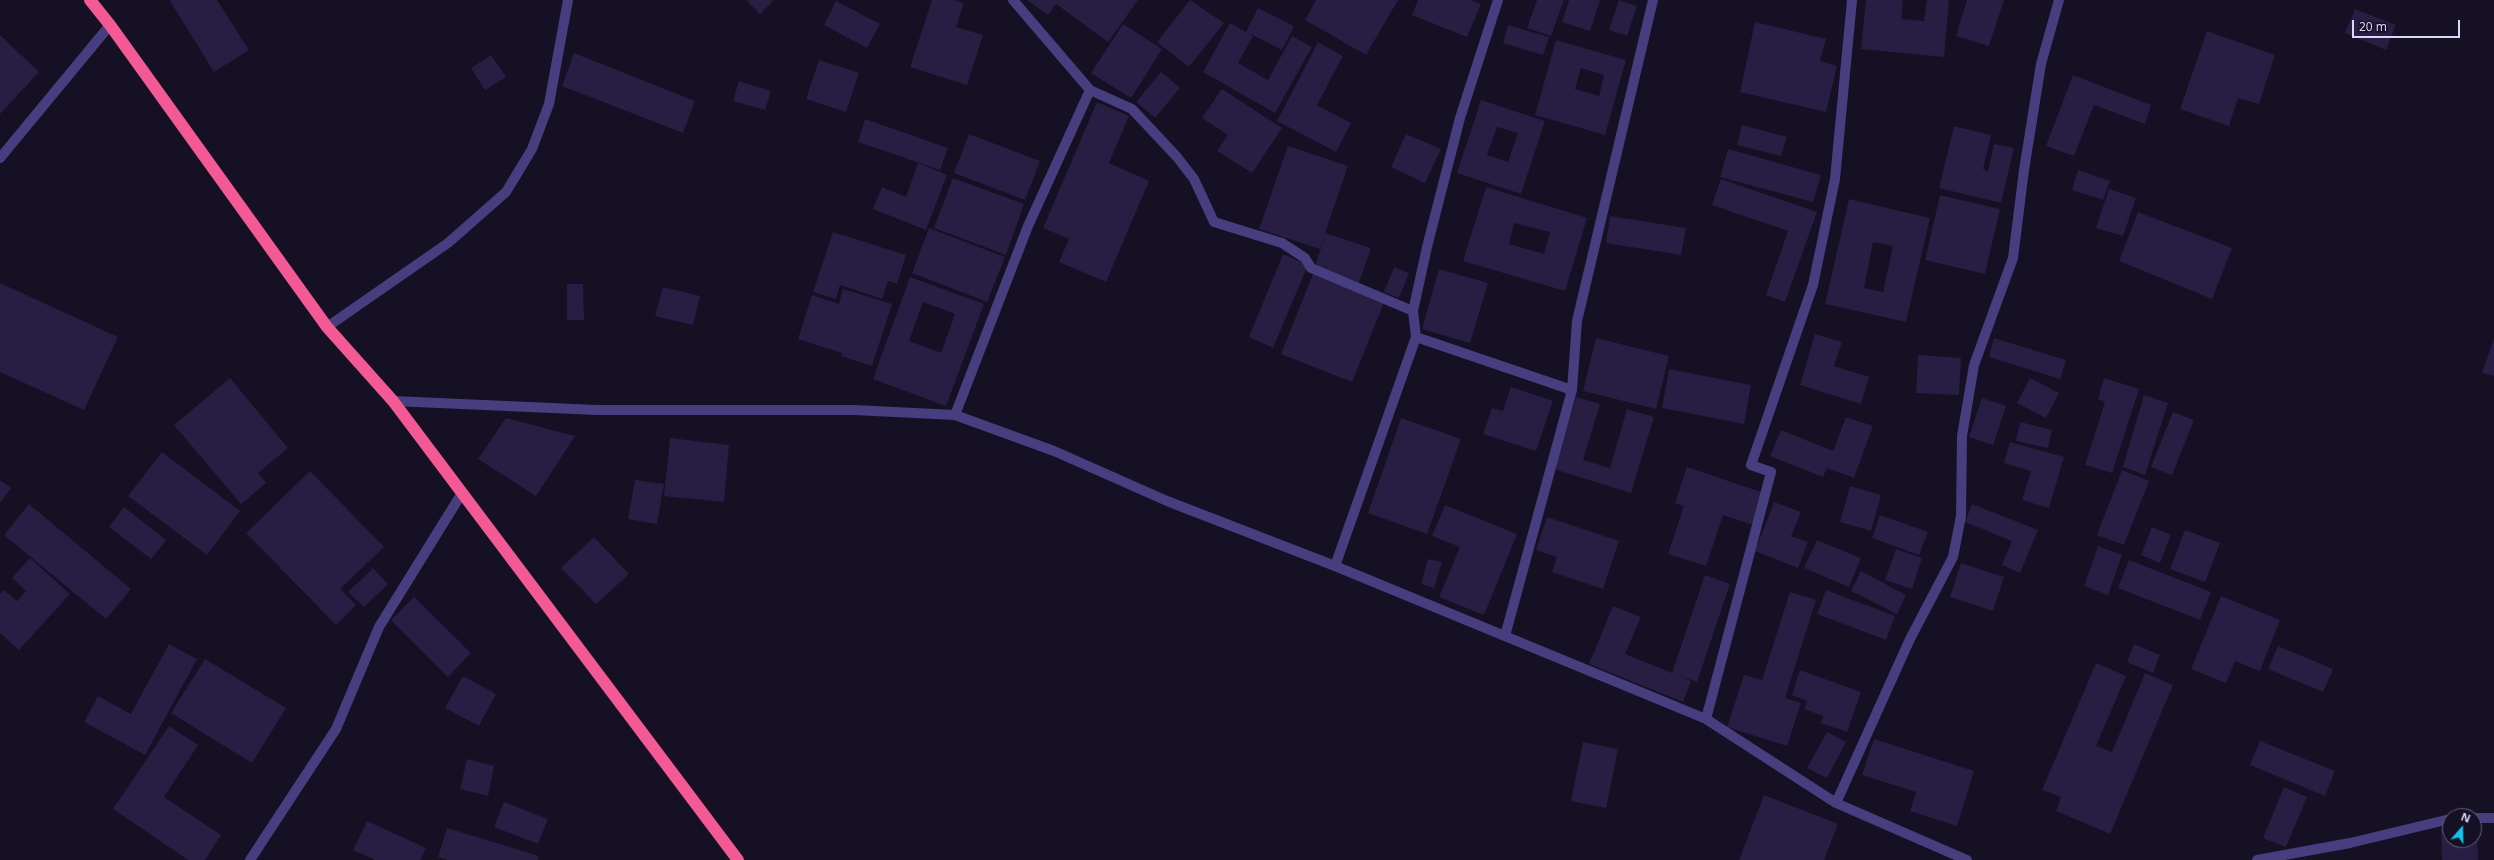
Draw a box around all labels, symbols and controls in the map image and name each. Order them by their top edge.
scale bar [2354,12,2462,38]
text: 20 m [2359,18,2387,35]
north arrow [2442,808,2482,848]
text: N [2459,809,2473,826]

